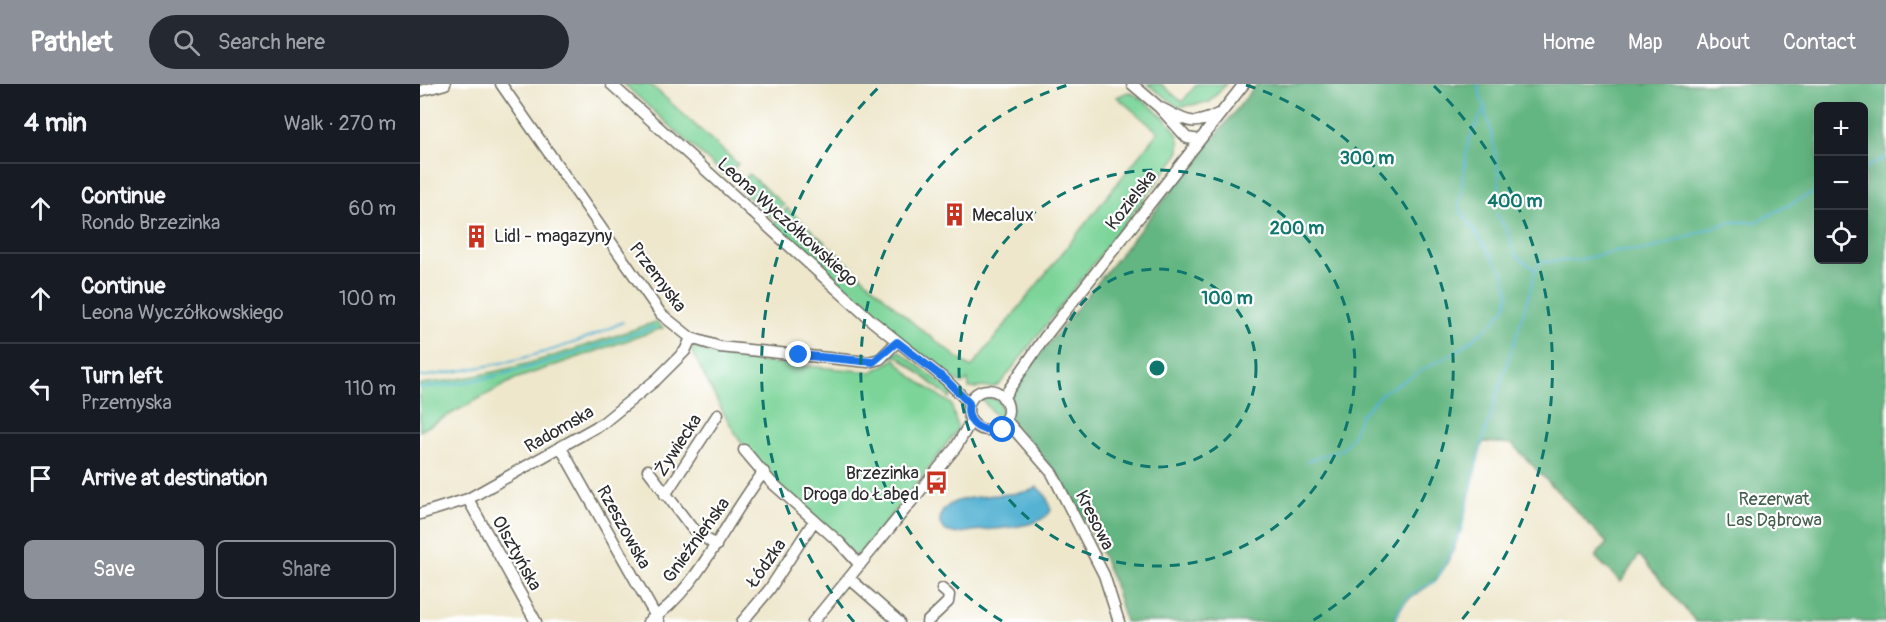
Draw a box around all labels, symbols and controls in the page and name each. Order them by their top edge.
search box [149,15,569,69]
text: Pathlet [30,25,113,60]
icon: search [170,26,203,59]
text: Search here [218,28,325,56]
text: Home [1542,29,1595,56]
text: Map [1628,29,1663,56]
text: About [1696,29,1750,56]
text: Contact [1783,29,1856,56]
map controls [1814,102,1868,264]
button: + [1814,102,1868,156]
text: 4 min [24,107,87,139]
text: Walk · 270 m [284,111,396,136]
text: 300 m [1340,147,1394,170]
street label: Leona Wyczółkowskiego [712,153,863,292]
button: − [1814,156,1868,210]
street label: Kozielska [1101,166,1162,235]
text: Continue [81,182,165,210]
text: 400 m [1488,190,1542,213]
icon: ahead [24,192,57,225]
text: 60 m [349,196,396,221]
building icon: Mecalux [941,202,967,228]
place label: Mecalux [972,204,1034,227]
text: Rondo Brzezinka [81,210,220,235]
button: locate [1814,210,1868,264]
text: 200 m [1270,217,1324,240]
building icon: Lidl - magazyny [463,223,489,249]
place label: Lidl - magazyny [494,225,613,248]
street label: Przemyska [624,238,691,317]
text: Continue [81,272,165,300]
icon: ahead [24,282,57,315]
text: 100 m [339,286,396,311]
text: 100 m [1201,287,1253,310]
text: Leona Wyczółkowskiego [81,300,284,325]
route end [785,341,811,367]
centre of rings [1147,358,1167,378]
text: Turn left [81,362,163,390]
icon: left [24,372,57,405]
text: 110 m [345,376,396,401]
text: Przemyska [81,390,172,415]
street label: Radomska [521,400,598,458]
street label: Żywiecka [650,410,707,481]
route start [989,416,1015,442]
icon: arrive [24,462,57,495]
place label: Brzezinka Droga do Łabęd [803,462,919,506]
text: Arrive at destination [81,464,267,492]
bus stop icon: Brzezinka Droga do Łabęd [924,470,950,496]
street label: Rzeszowska [591,482,656,573]
street label: Kresowa [1070,487,1119,554]
park label: Rezerwat Las Dąbrowa [1726,488,1822,532]
street label: Gnieźnieńska [658,493,735,588]
street label: Olsztyńska [487,512,547,595]
street label: Łódzka [741,534,791,593]
button: Save [24,540,204,599]
button: Share [216,540,396,599]

